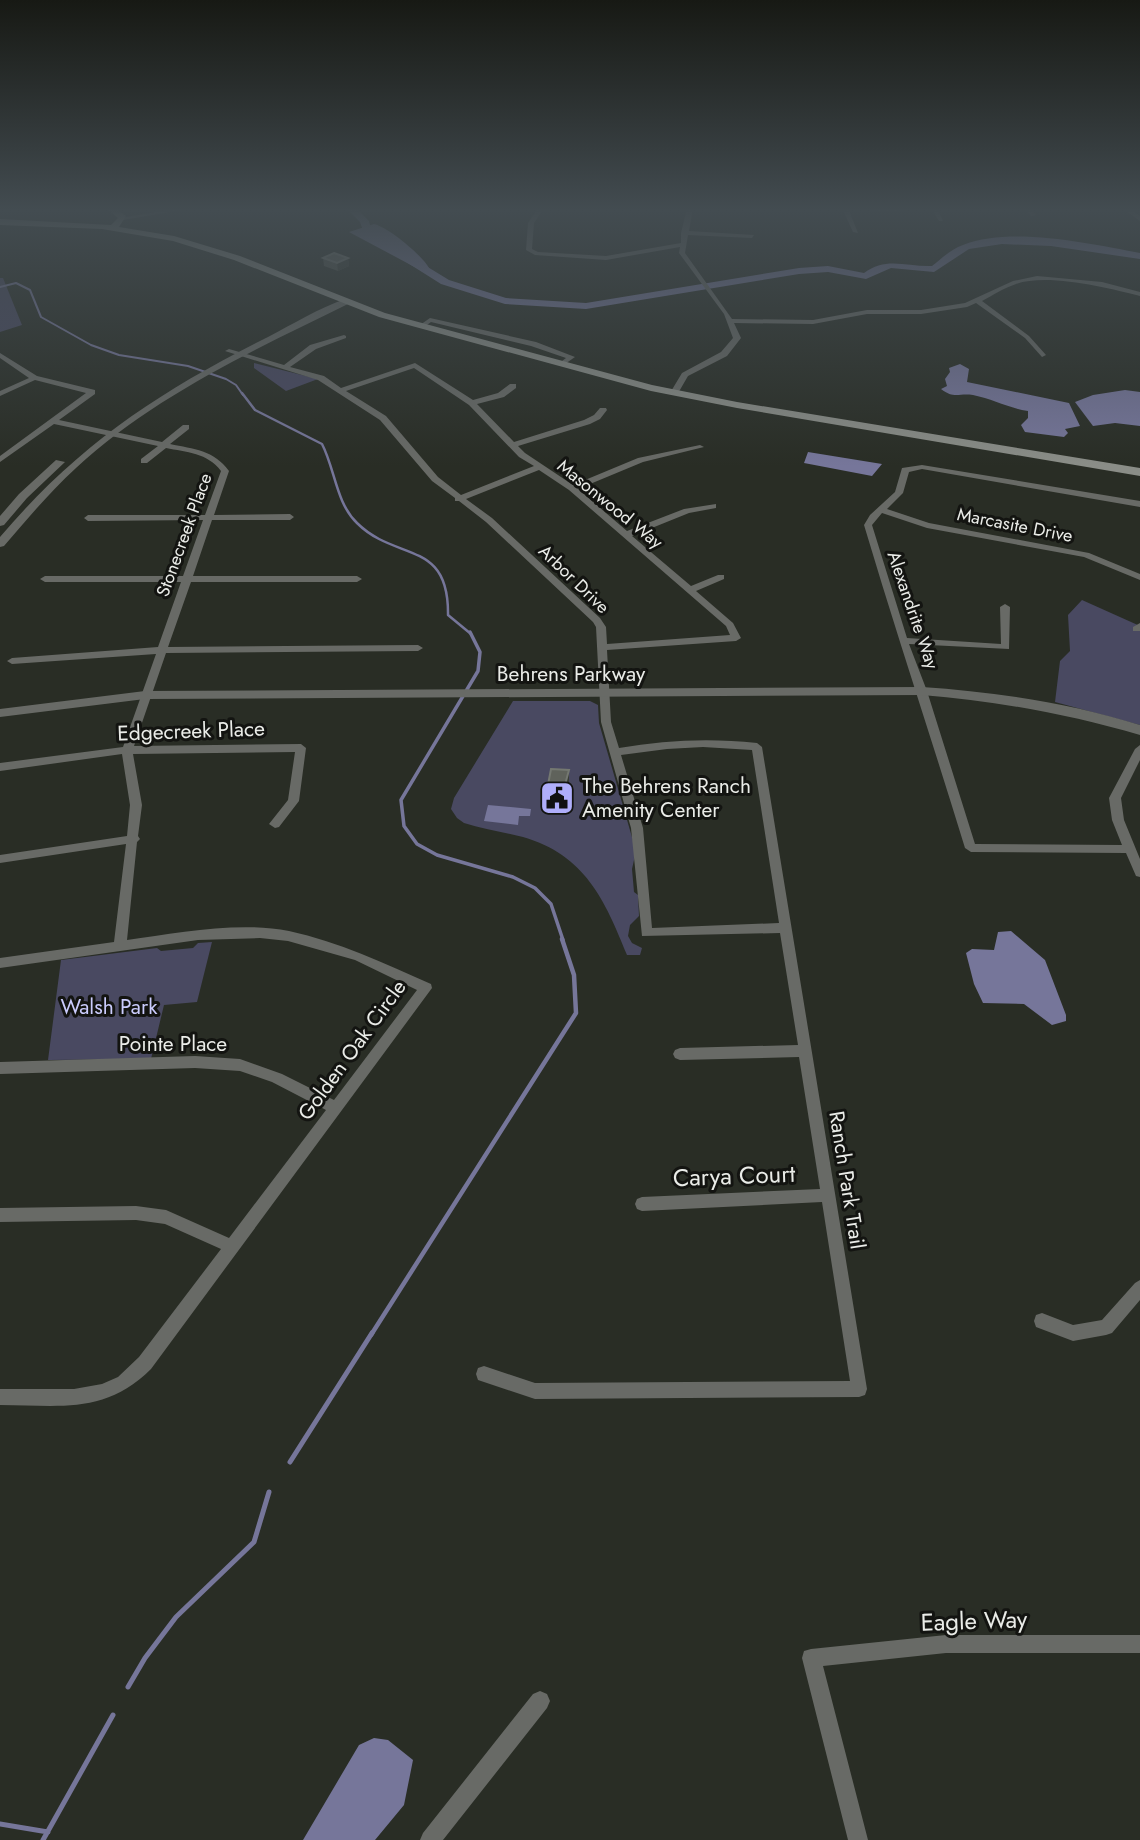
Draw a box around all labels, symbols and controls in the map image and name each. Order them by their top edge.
street label: Masonwood Way [552,453,669,555]
street label: Stonecreek Place [150,470,218,600]
street label: Marcasite Drive [955,501,1075,549]
street label: Arbor Drive [533,538,615,620]
street label: Alexandrite Way [881,547,945,673]
street label: Behrens Parkway [497,659,646,689]
street label: Edgecreek Place [117,713,266,749]
place label: The Behrens Ranch Amenity Center [582,771,751,825]
public building icon: The Behrens Ranch Amenity Center [538,779,576,817]
street label: Golden Oak Circle [291,973,413,1127]
park label: Walsh Park [61,992,158,1022]
street label: Pointe Place [119,1029,227,1059]
street label: Ranch Park Trail [821,1109,873,1251]
street label: Carya Court [672,1156,796,1195]
street label: Eagle Way [920,1601,1028,1640]

